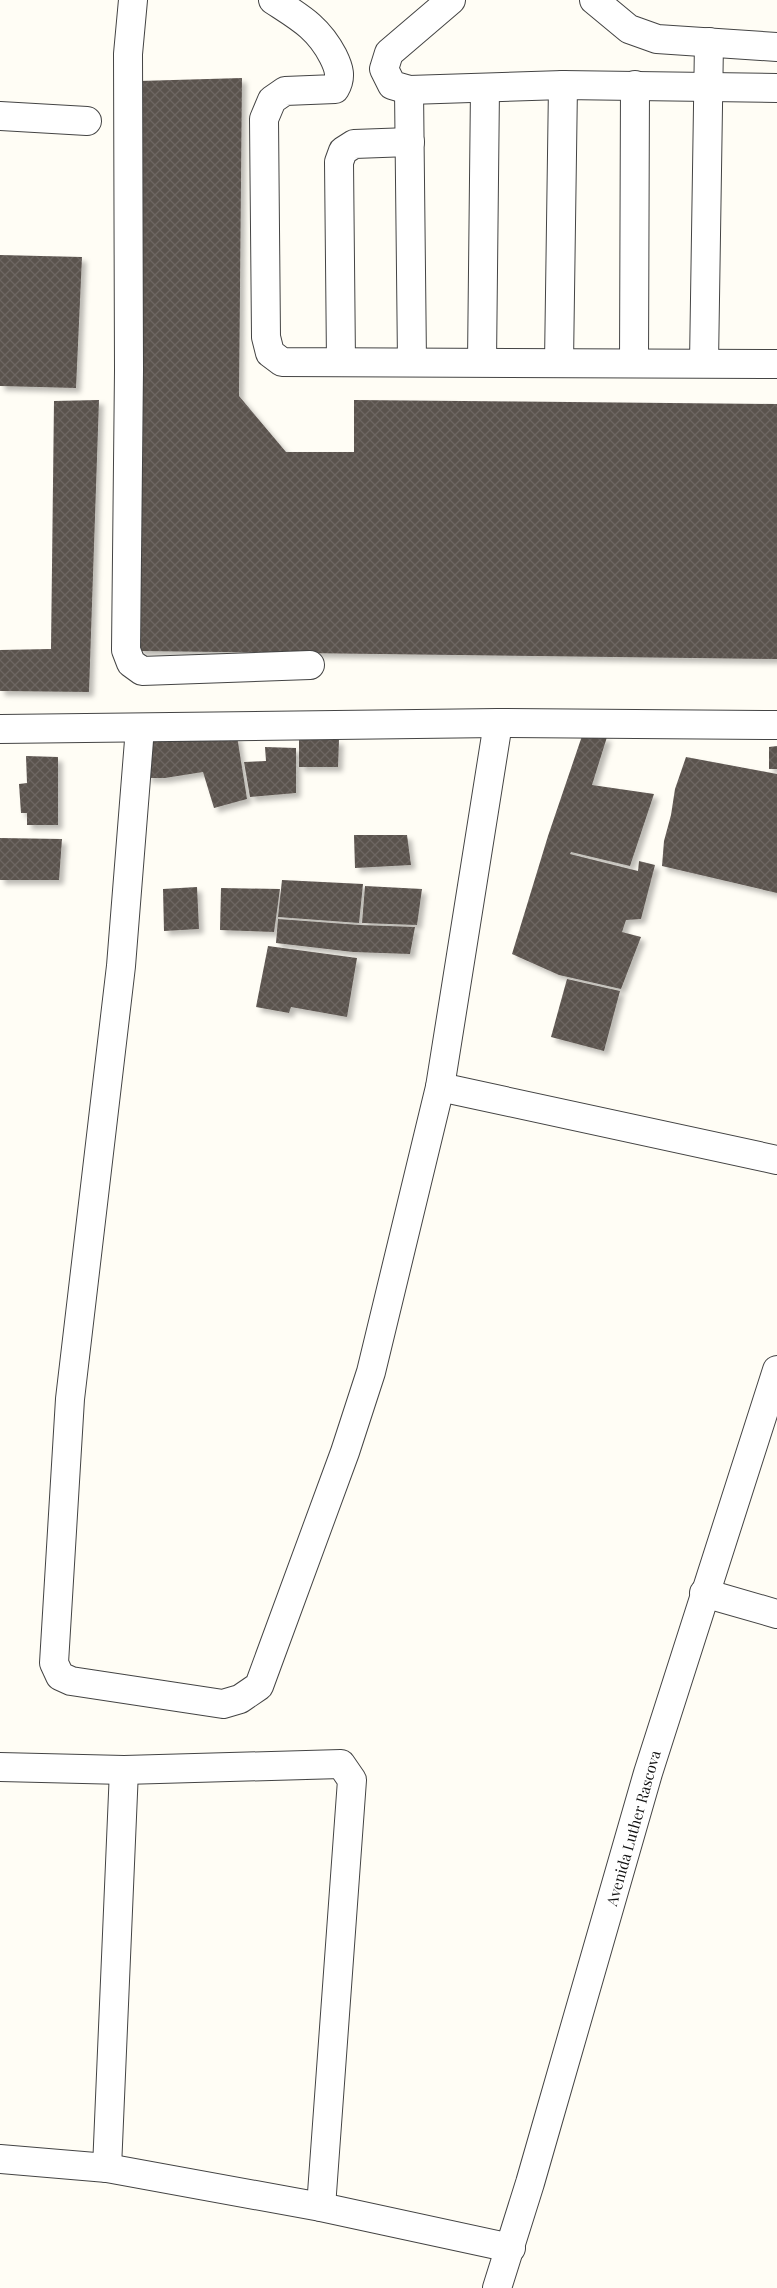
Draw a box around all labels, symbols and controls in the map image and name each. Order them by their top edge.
street label: Avenida Luther Rascova [601,1748,665,1909]

